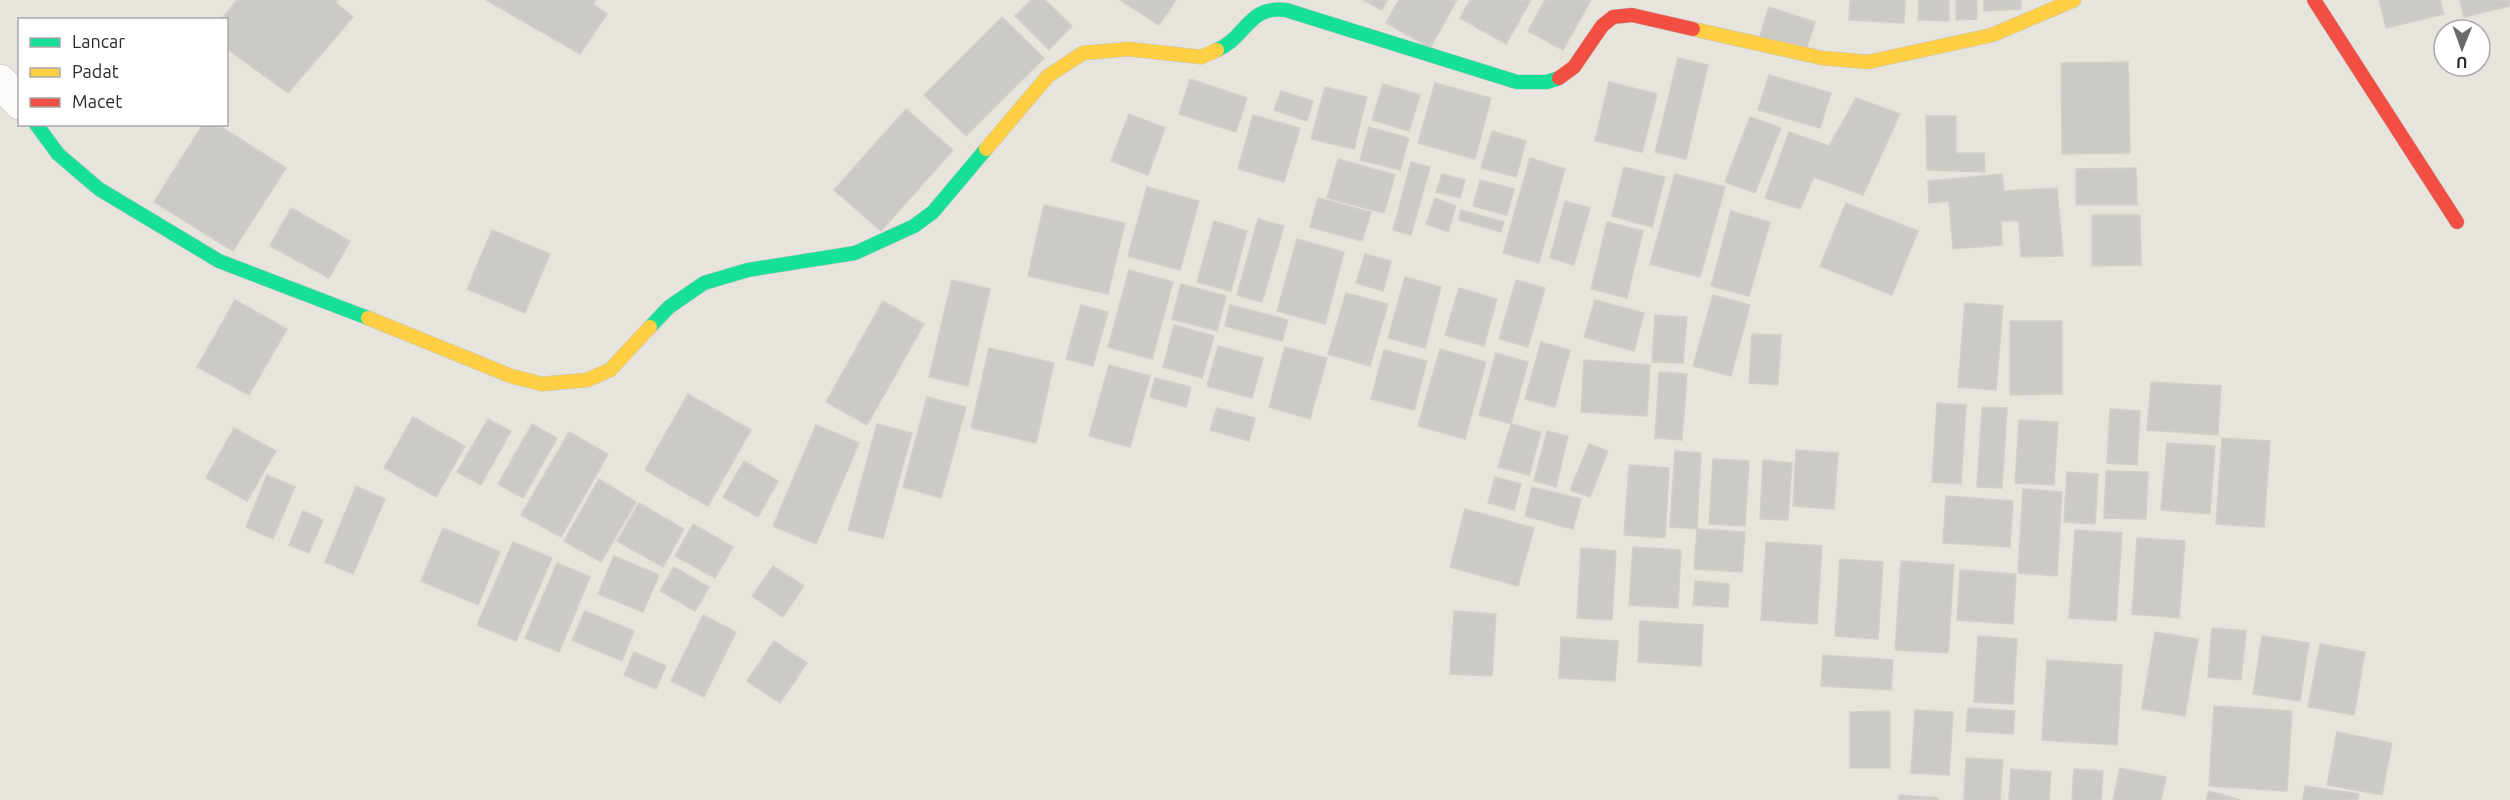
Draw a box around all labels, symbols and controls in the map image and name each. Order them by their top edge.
legend [18,18,228,126]
north arrow [2432,18,2492,78]
text: Lancar [72,31,125,51]
text: U [2456,54,2468,72]
text: Padat [72,61,119,81]
text: Macet [72,91,122,111]

